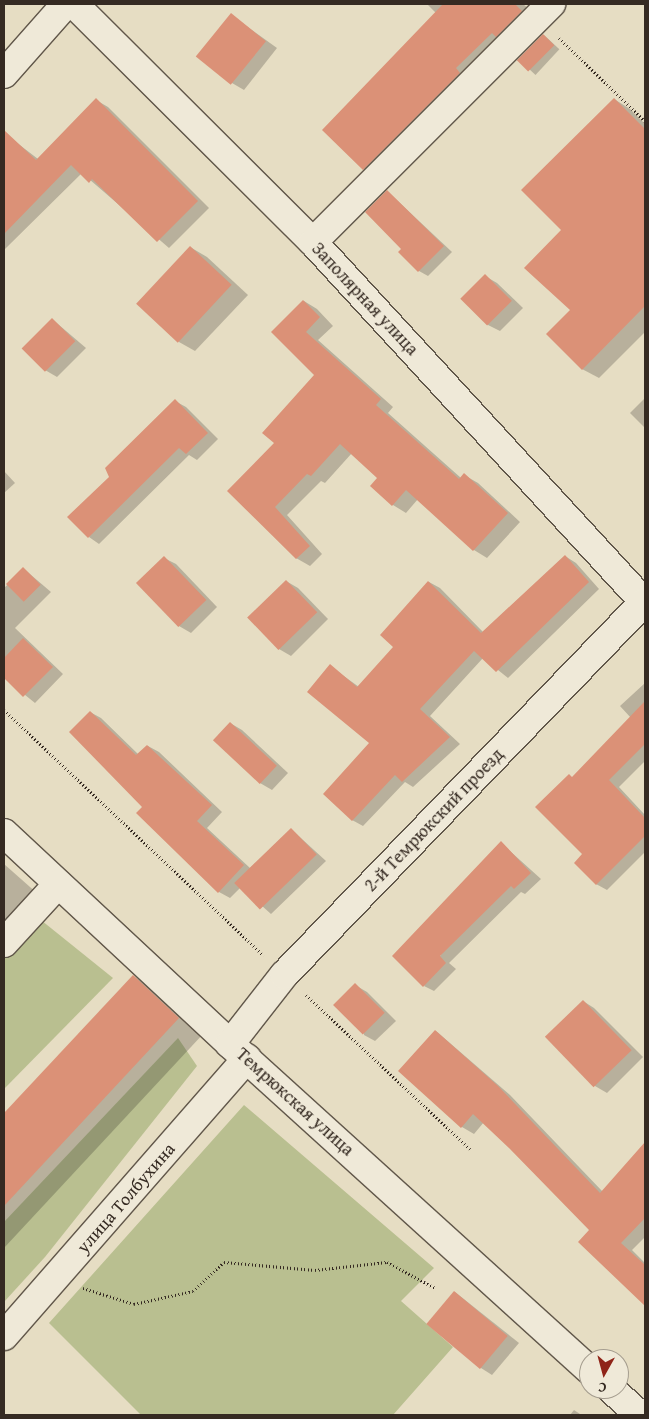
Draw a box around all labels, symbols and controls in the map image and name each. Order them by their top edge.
street label: Заполярная улица [307,238,423,360]
street label: 2-й Темрюкский проезд [360,744,508,896]
street label: Темрюкская улица [232,1043,358,1161]
street label: улица Толбухина [72,1138,180,1258]
north arrow [579,1349,629,1399]
text: С [597,1377,607,1398]

